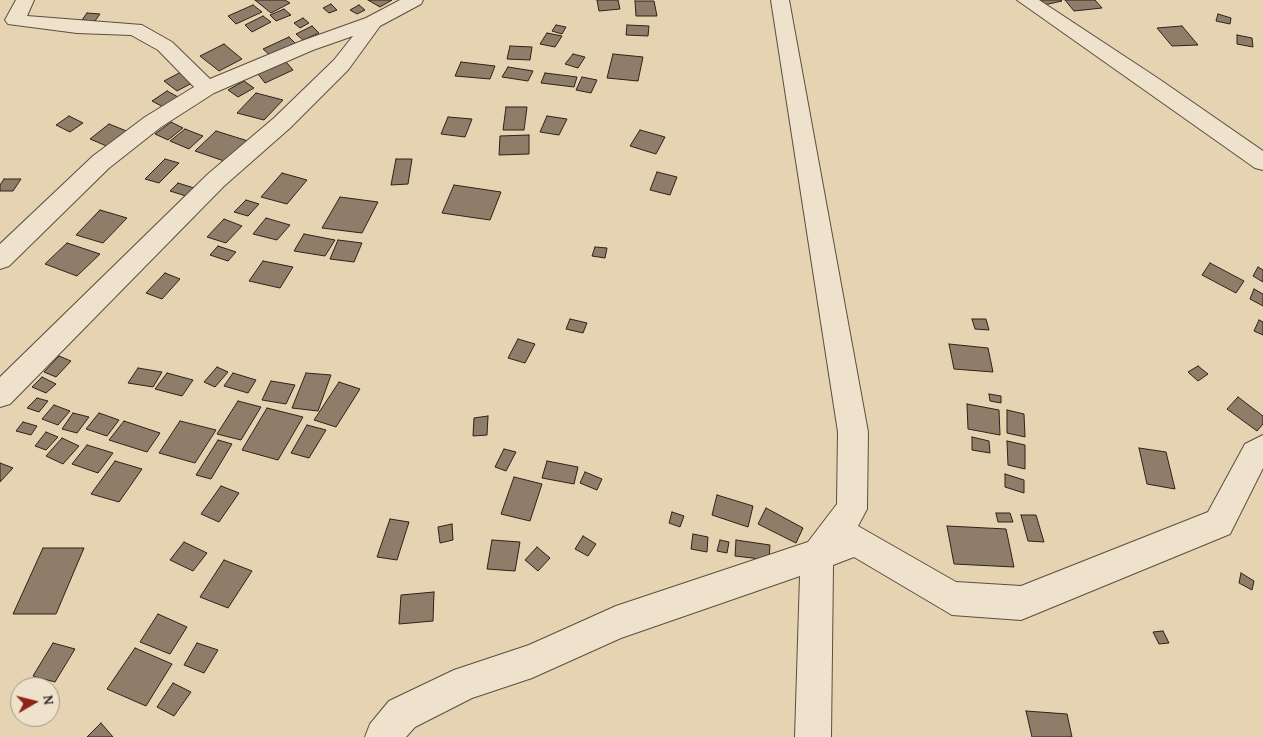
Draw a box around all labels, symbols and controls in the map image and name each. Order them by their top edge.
north arrow [10,677,60,727]
text: N [38,694,59,706]

